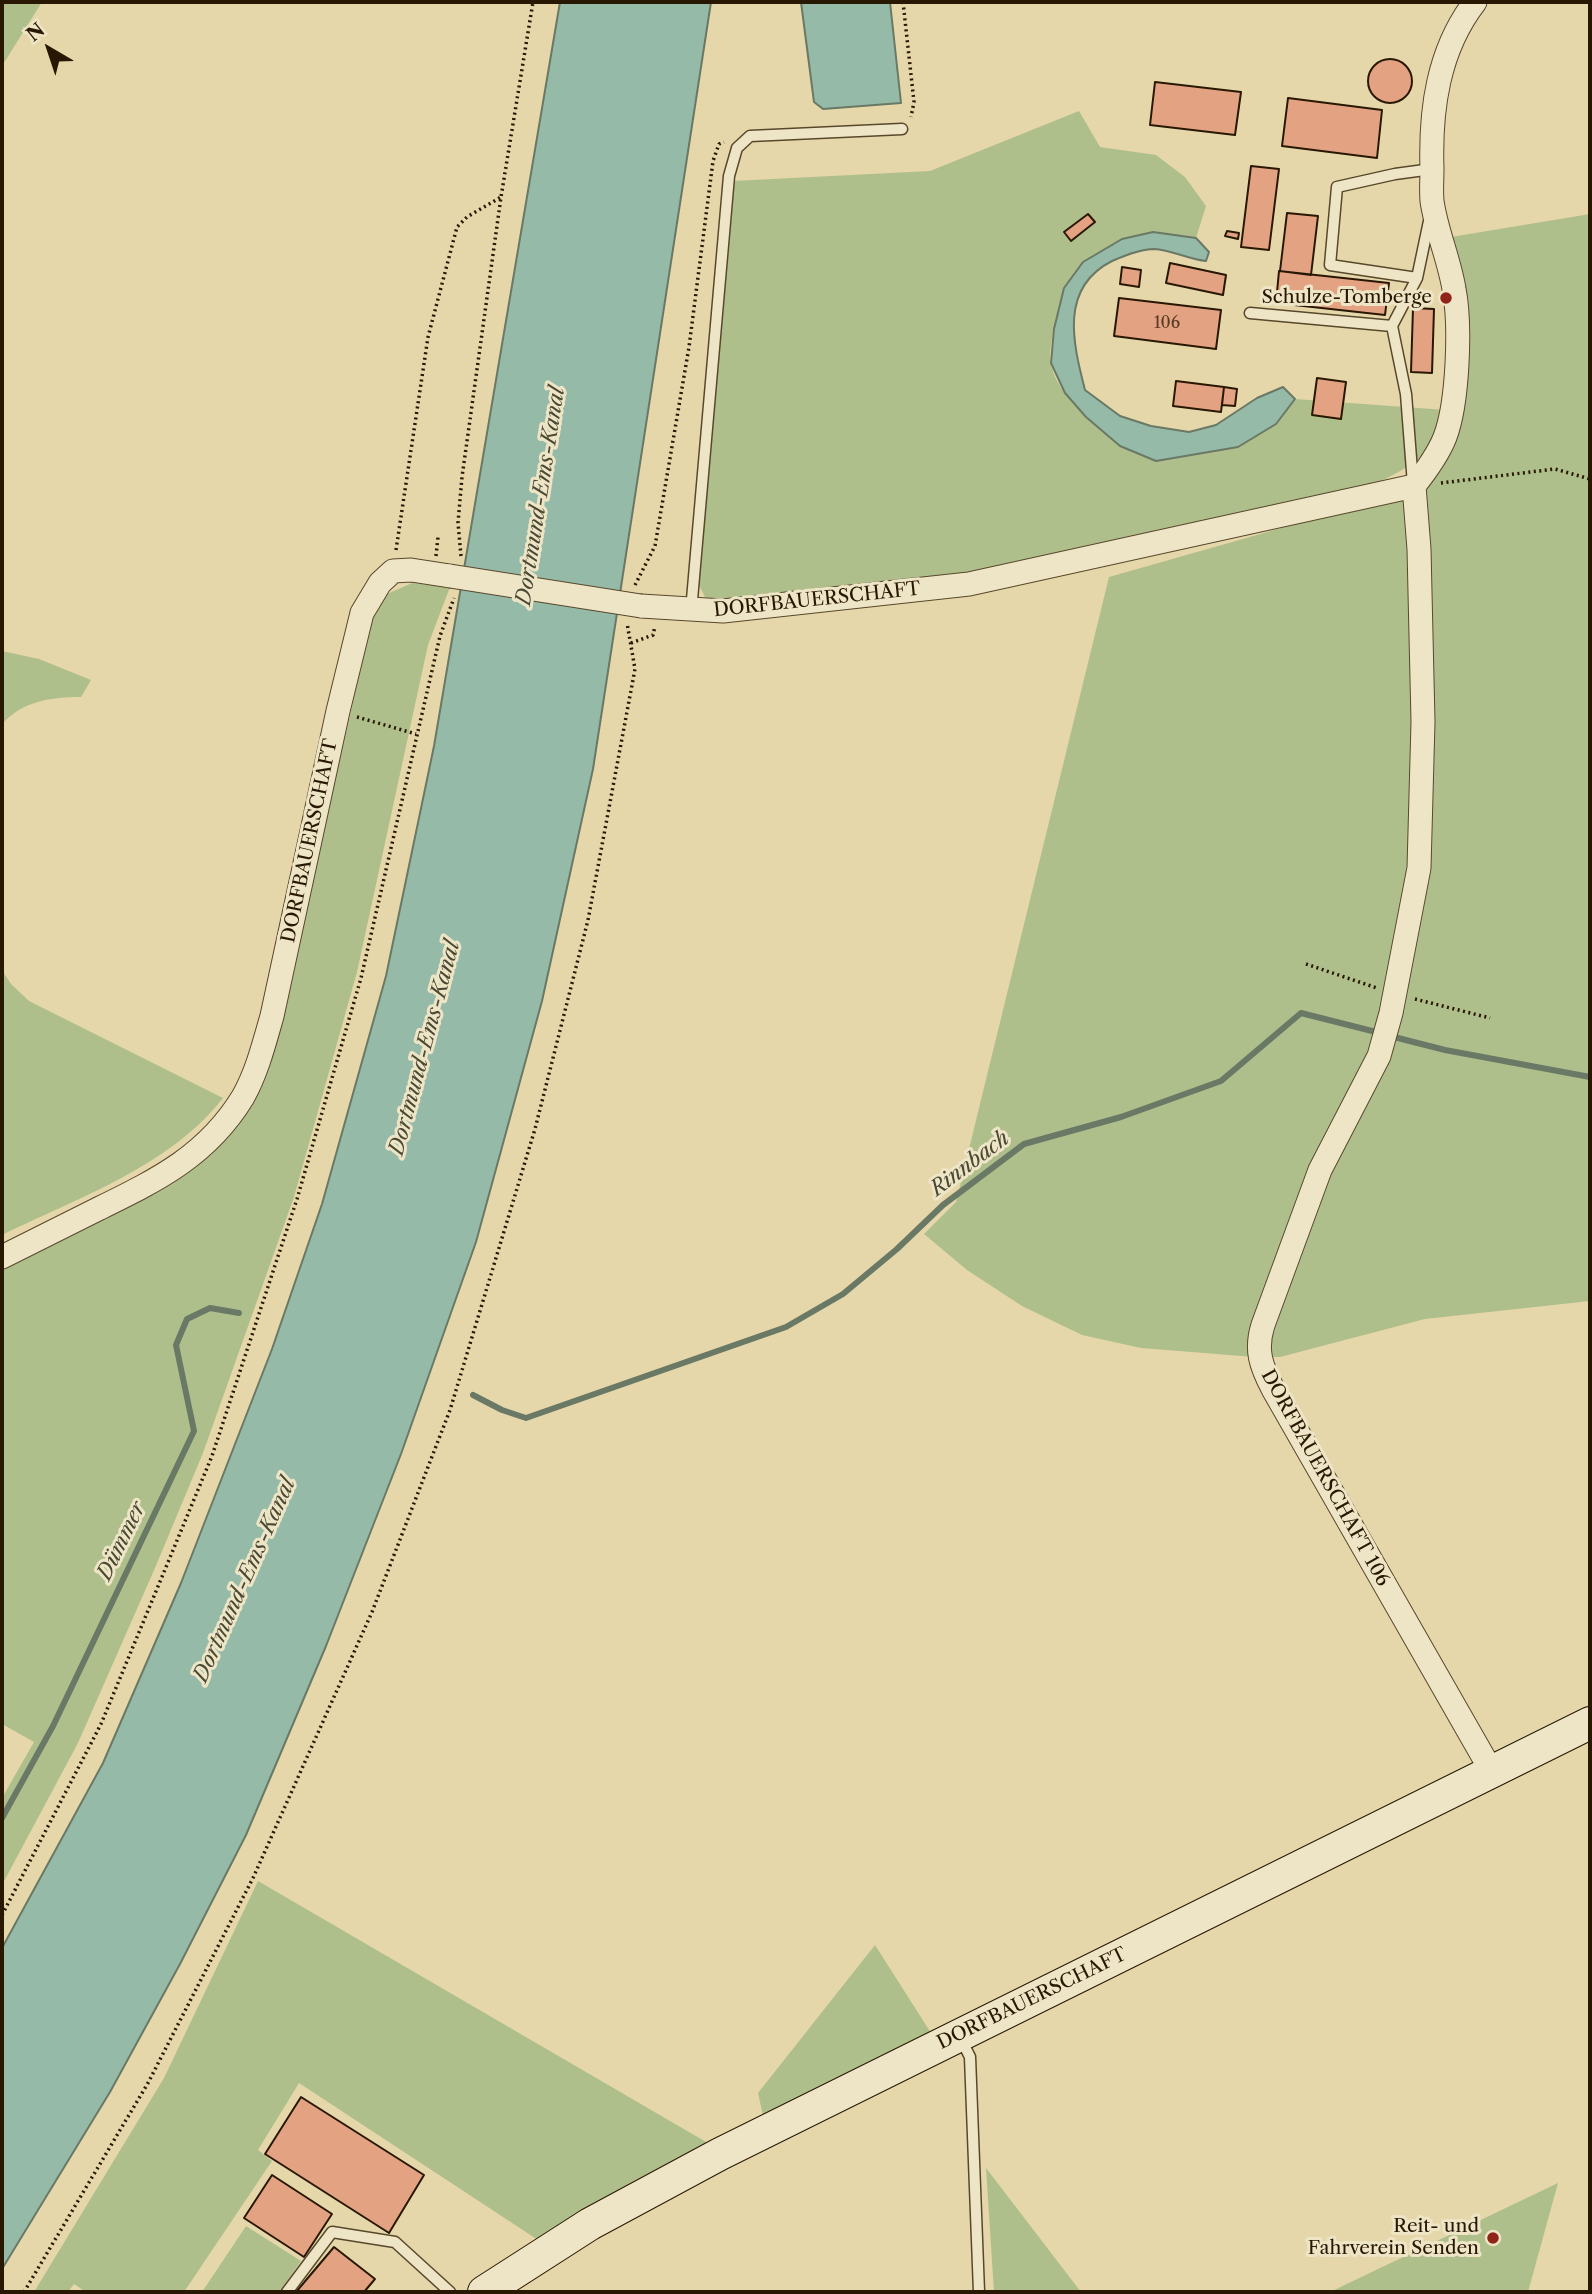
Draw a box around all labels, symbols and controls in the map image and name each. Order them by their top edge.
north arrow [14,14,84,84]
text: N [22,18,49,46]
place label: Schulze-Tomberge [1261,287,1432,309]
marker: Schulze-Tomberge [1438,290,1454,306]
house number: 106 [1154,313,1180,333]
water label: Dortmund-Ems-Kanal [511,385,571,607]
street label: DORFBAUERSCHAFT [712,578,922,622]
street label: DORFBAUERSCHAFT [277,737,343,945]
water label: Dortmund-Ems-Kanal [384,938,466,1158]
water label: Rinnbach [925,1126,1015,1202]
street label: DORFBAUERSCHAFT 106 [1256,1366,1394,1590]
water label: Dortmund-Ems-Kanal [189,1474,301,1686]
water label: Dümmer [92,1498,152,1584]
street label: DORFBAUERSCHAFT [934,1943,1130,2055]
place label: Reit- und Fahrverein Senden [1308,2216,1479,2260]
marker: Reit- und Fahrverein Senden [1485,2230,1501,2246]

